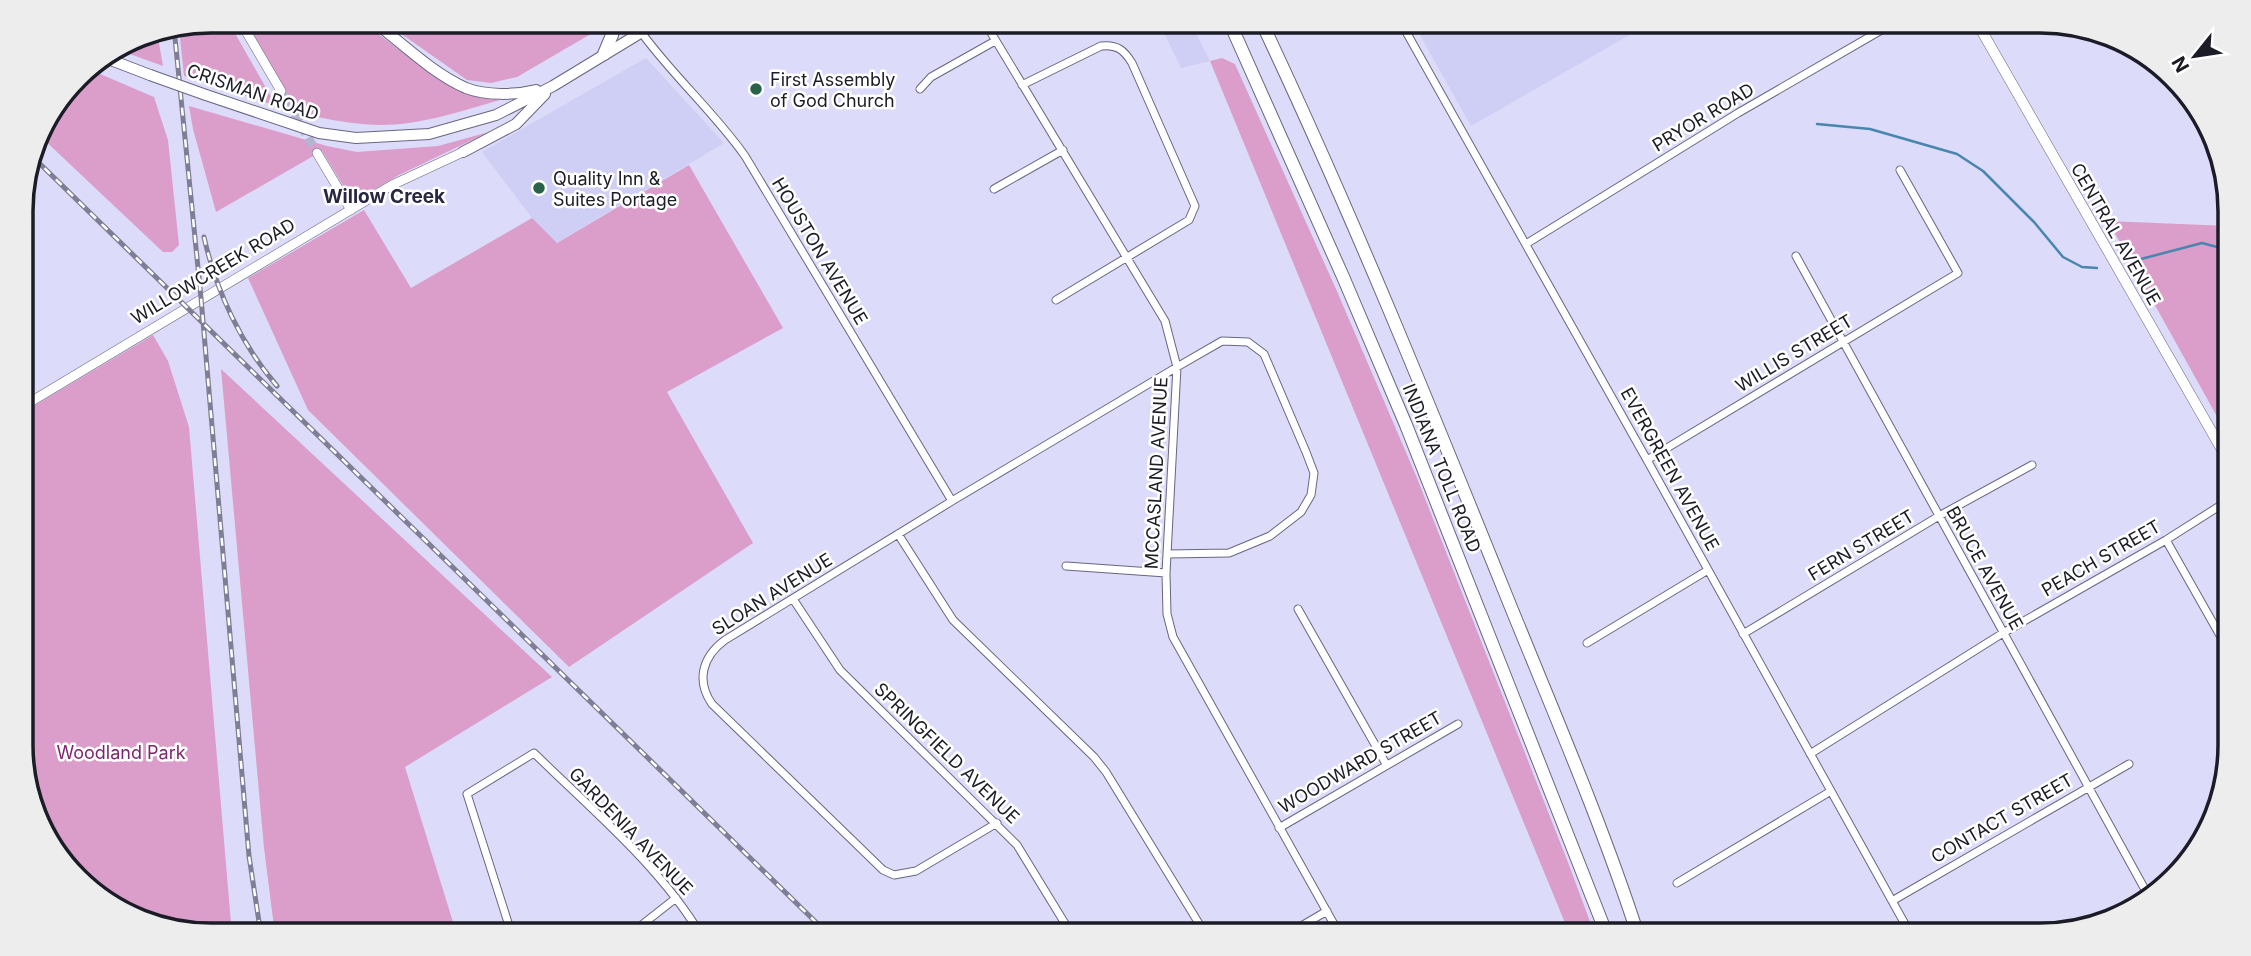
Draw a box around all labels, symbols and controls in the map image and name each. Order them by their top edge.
north arrow [2160,21,2230,91]
text: N [2167,52,2194,76]
street label: CRISMAN ROAD [184,60,322,124]
place label: First Assembly of God Church [770,69,895,111]
street label: PRYOR ROAD [1648,78,1758,156]
marker: First Assembly of God Church [748,81,764,97]
street label: CENTRAL AVENUE [2067,159,2165,309]
place label: Quality Inn & Suites Portage [553,168,677,210]
street label: HOUSTON AVENUE [768,174,872,328]
marker: Quality Inn & Suites Portage [531,180,547,196]
district label: Willow Creek [323,185,445,208]
street label: WILLOWCREEK ROAD [127,214,299,328]
street label: WILLIS STREET [1732,310,1856,396]
street label: MCCASLAND AVENUE [1140,376,1172,570]
street label: INDIANA TOLL ROAD [1399,381,1485,555]
street label: EVERGREEN AVENUE [1616,384,1724,554]
street label: BRUCE AVENUE [1942,503,2028,633]
street label: FERN STREET [1804,505,1918,585]
street label: PEACH STREET [2038,515,2164,601]
street label: SLOAN AVENUE [708,549,836,639]
street label: SPRINGFIELD AVENUE [870,678,1024,828]
street label: WOODWARD STREET [1275,707,1445,817]
park label: Woodland Park [56,742,186,763]
street label: GARDENIA AVENUE [565,763,697,899]
street label: CONTACT STREET [1927,769,2077,867]

